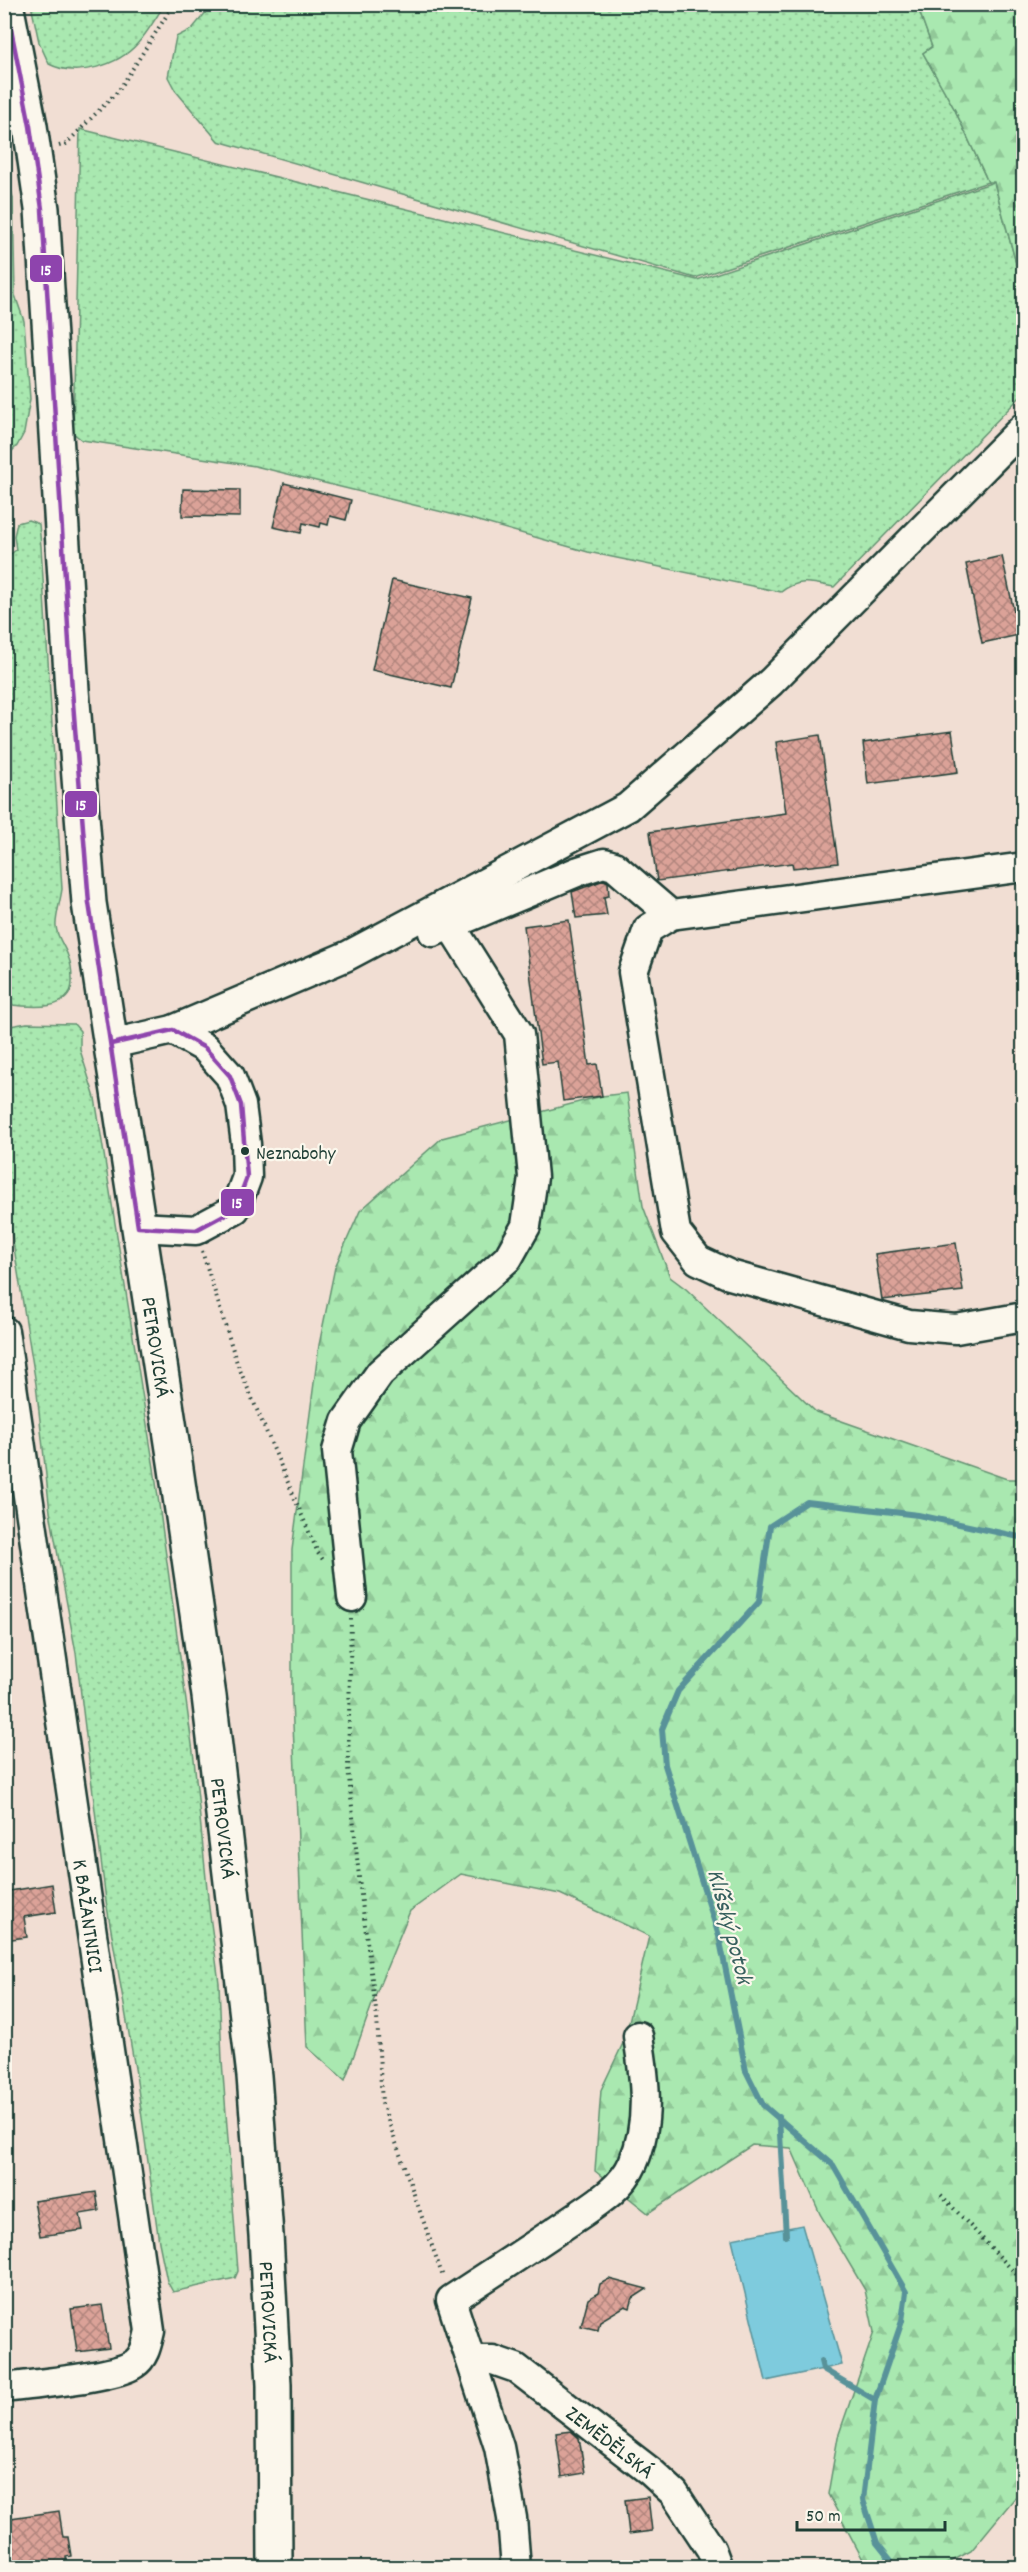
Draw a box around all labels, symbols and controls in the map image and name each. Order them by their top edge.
line badge: 15 [29,254,63,283]
text: 15 [41,260,51,283]
line badge: 15 [64,790,98,818]
text: 15 [76,795,86,818]
place label: Neznabohy [256,1141,337,1169]
marker: Neznabohy [239,1145,251,1157]
line badge: 15 [220,1188,255,1217]
text: 15 [232,1193,242,1216]
street label: PETROVICKÁ [131,1295,177,1400]
street label: PETROVICKÁ [200,1776,243,1881]
street label: K BAŽANTNICI [62,1857,110,1975]
water label: Klíšský potok [696,1865,760,1990]
street label: PETROVICKÁ [248,2260,285,2364]
street label: ZEMĚDĚLSKÁ [558,2400,659,2488]
scale bar [797,2494,946,2532]
text: 50 m [806,2505,841,2530]

